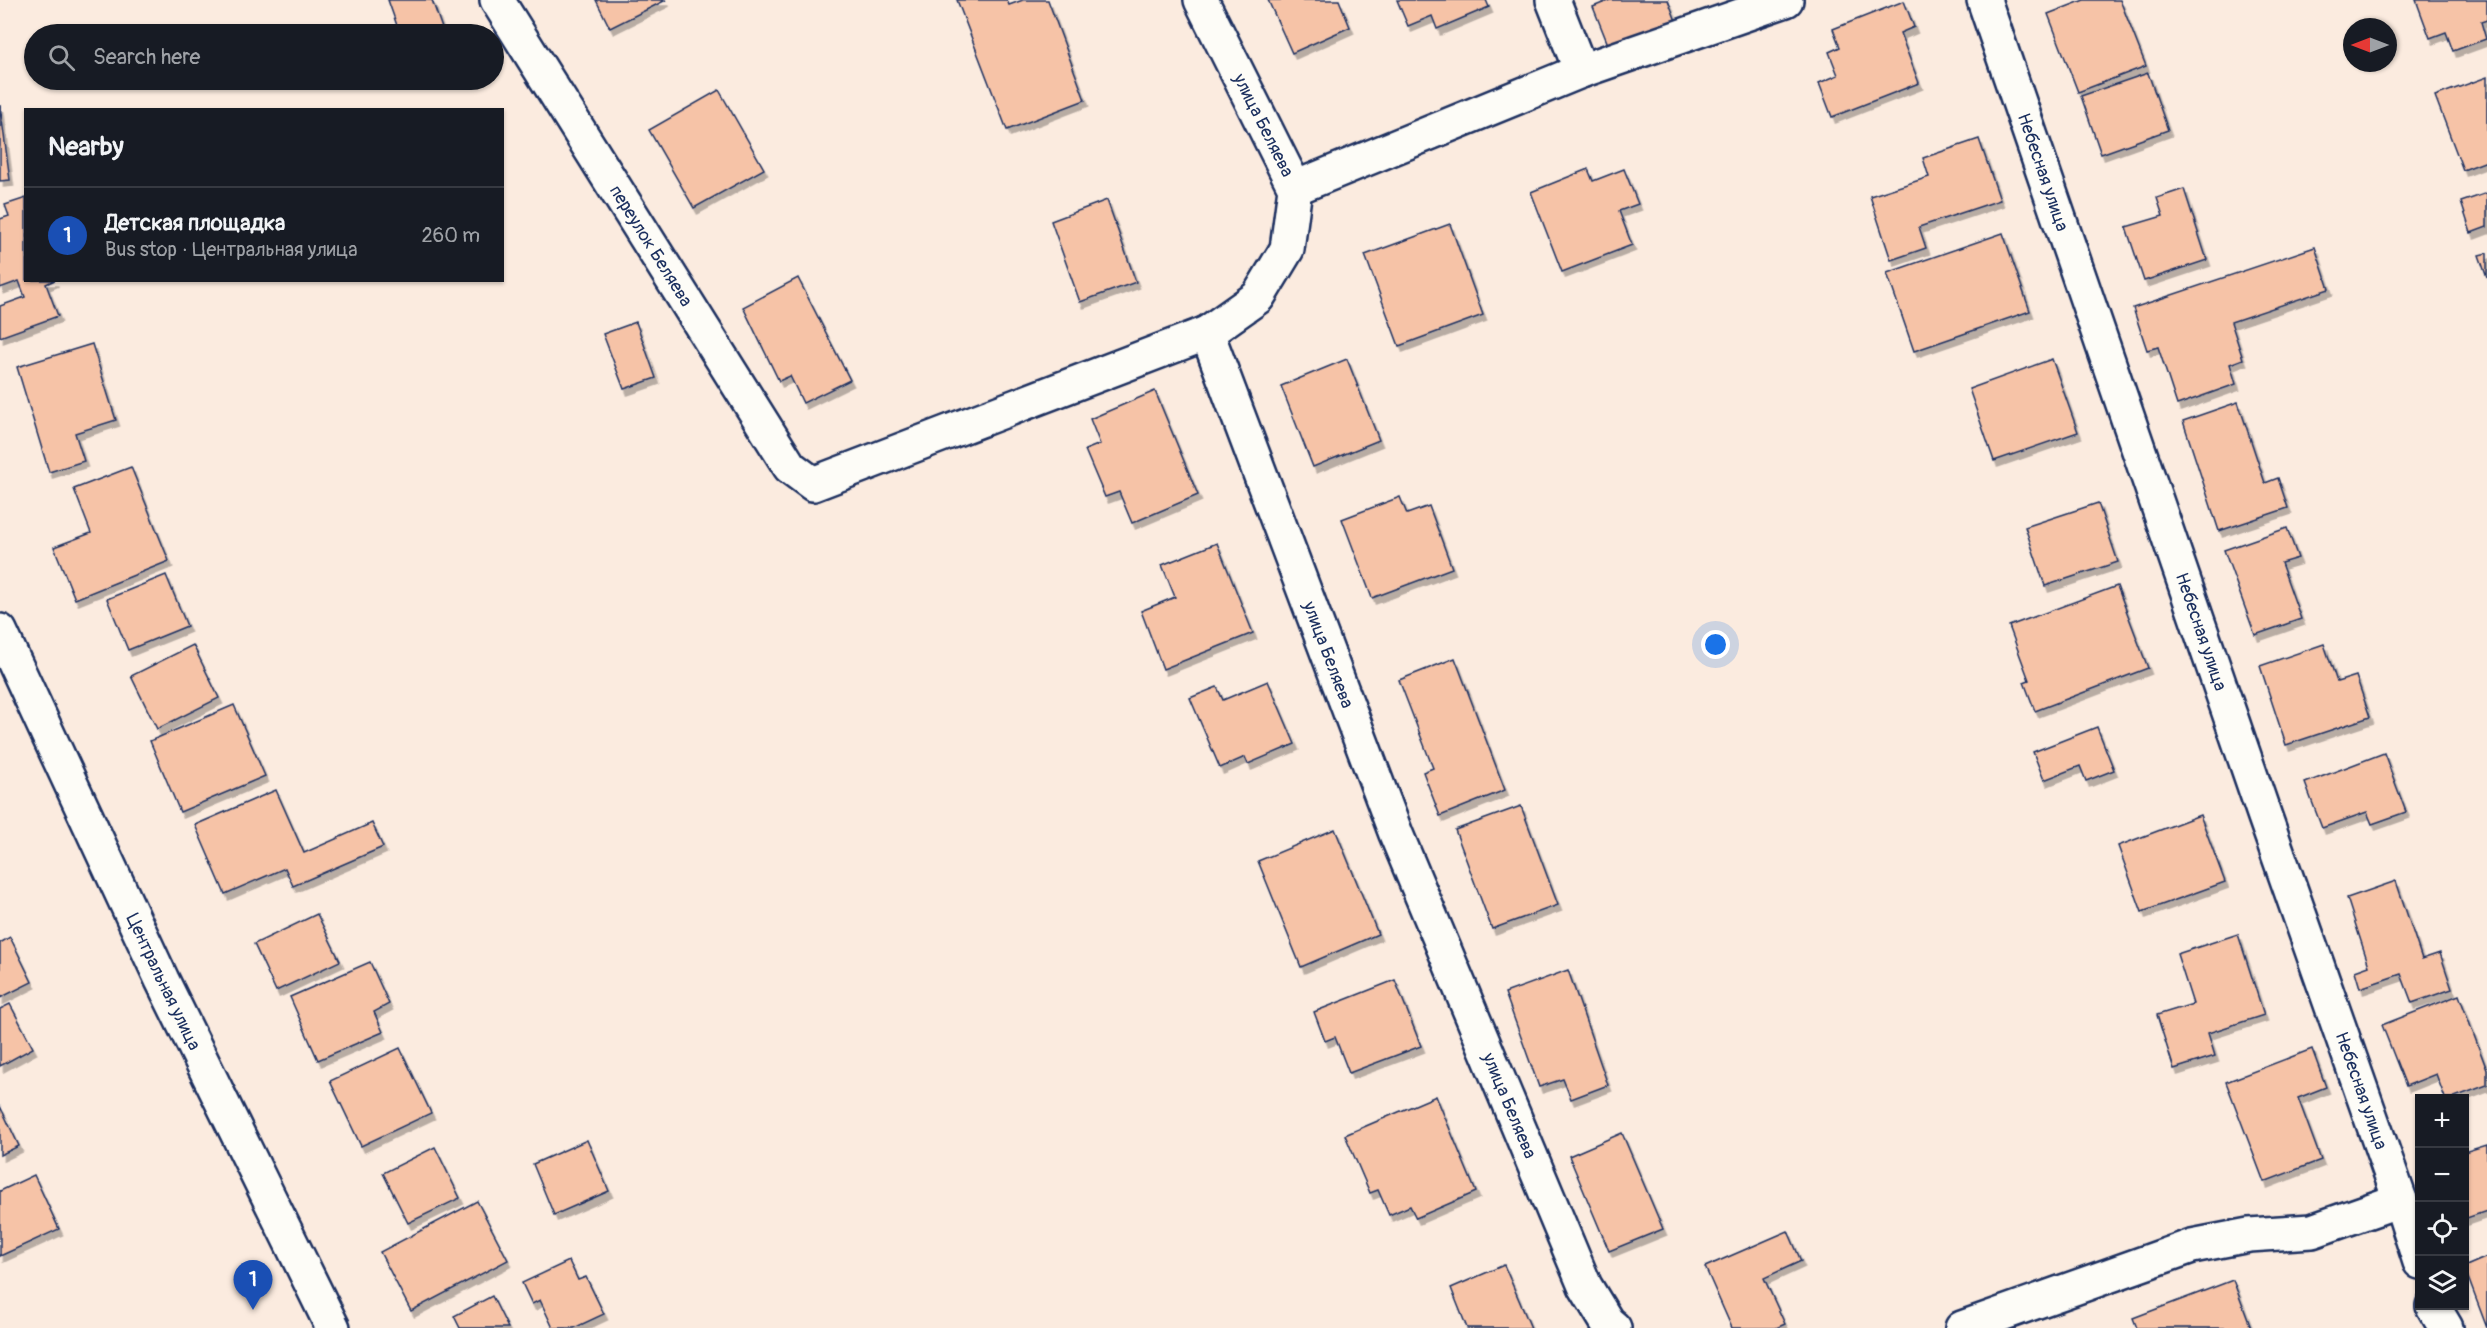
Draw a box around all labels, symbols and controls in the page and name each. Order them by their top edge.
north arrow [2343,18,2397,72]
search box [24,24,504,90]
icon: search [45,41,78,74]
text: Search here [93,43,200,71]
street label: улица Беляева [1227,69,1299,181]
street label: Небесная улица [2012,110,2074,234]
text: Nearby [48,131,124,163]
street label: переулок Беляева [604,181,697,311]
text: Детская площадка [105,209,285,237]
text: 1 [64,223,71,248]
text: 260 m [421,223,480,248]
text: Bus stop · Центральная улица [105,237,358,262]
street label: Небесная улица [2170,570,2232,694]
street label: улица Беляева [1297,597,1358,712]
your location [1701,630,1730,659]
street label: Центральная улица [121,910,206,1054]
street label: Небесная улица [2330,1029,2392,1153]
street label: улица Беляева [1476,1048,1541,1162]
map controls [2415,1094,2469,1310]
button: + [2415,1094,2469,1148]
button: − [2415,1148,2469,1202]
button: locate [2415,1202,2469,1256]
button: layers [2415,1256,2469,1310]
pin: 1 [234,1260,272,1310]

